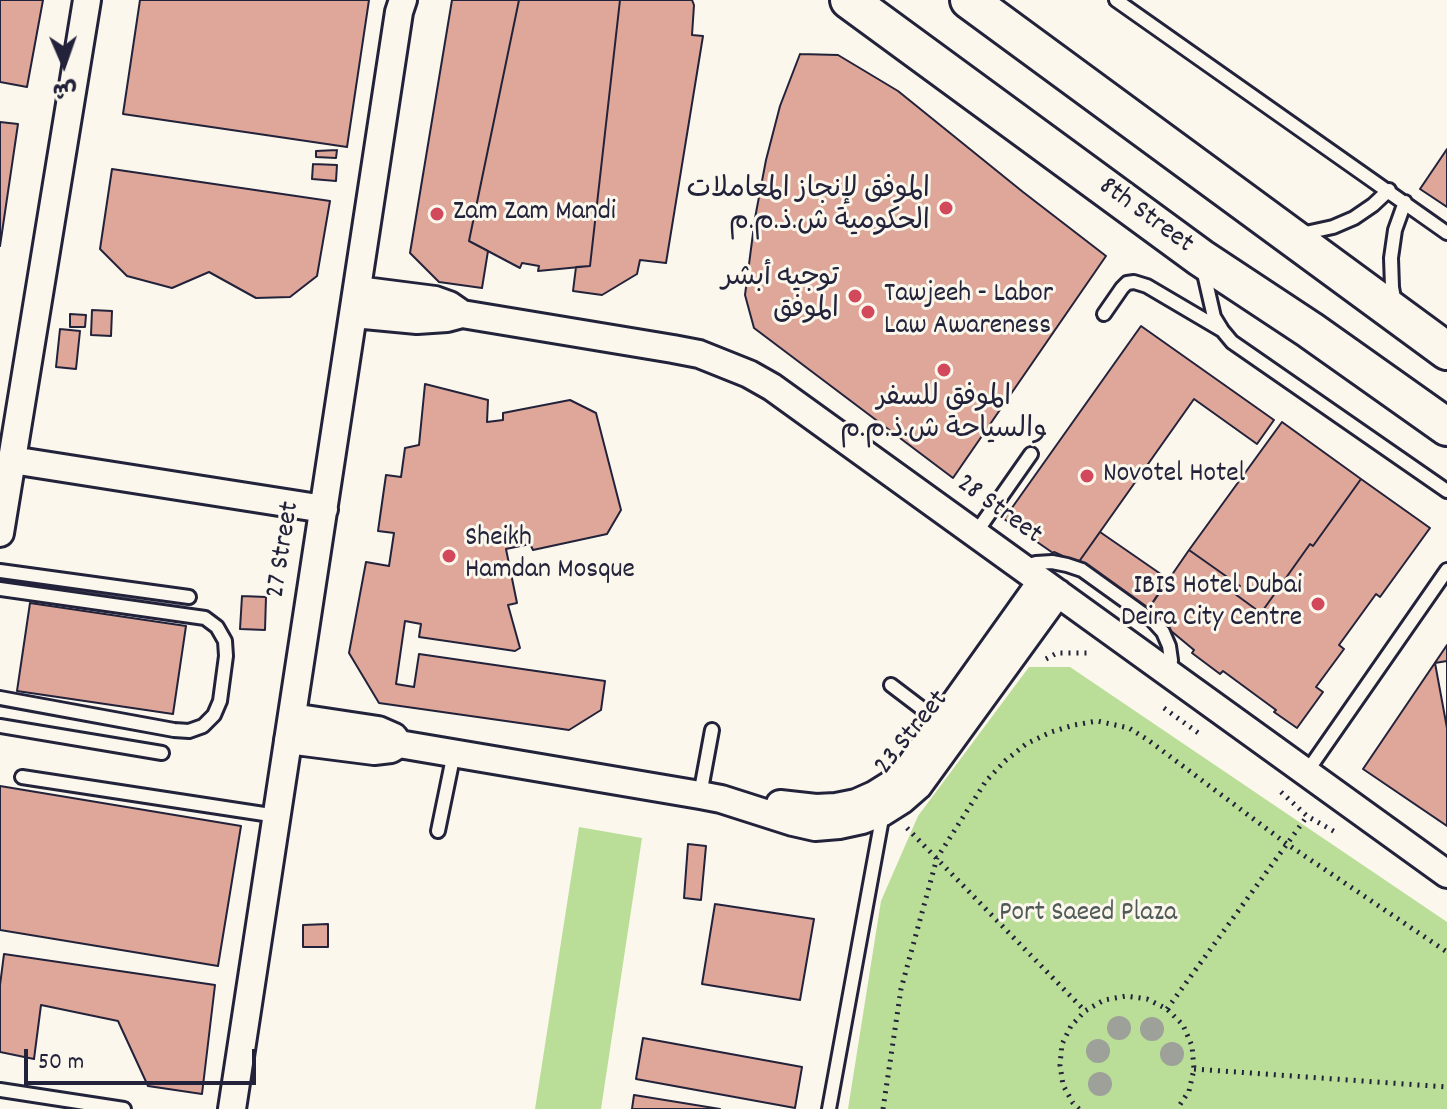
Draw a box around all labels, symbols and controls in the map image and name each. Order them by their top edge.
north arrow [24,24,104,104]
text: ش [52,73,77,104]
street label: 8th Street [1091,171,1199,263]
place label: الموفق لإنجاز المعاملات الحكومية ش.ذ.م.م [687,175,930,241]
place label: Zam Zam Mandi [453,197,616,231]
marker: الموفق لإنجاز المعاملات الحكومية ش.ذ.م.م [937,199,955,217]
marker: Zam Zam Mandi [428,205,446,223]
place label: توجيه أبشر الموفق [721,263,839,329]
place label: Tawjeeh - Labor Law Awareness [884,279,1053,345]
marker: توجيه أبشر الموفق [846,287,864,305]
marker: Tawjeeh - Labor Law Awareness [859,303,877,321]
marker: الموفق للسفر والسياحة ش.ذ.م.م [935,361,953,379]
place label: الموفق للسفر والسياحة ش.ذ.م.م [840,383,1048,449]
place label: Novotel Hotel [1103,459,1245,493]
marker: Novotel Hotel [1078,467,1096,485]
street label: 28 Street [949,469,1047,553]
street label: 27 Street [261,499,309,601]
place label: Sheikh Hamdan Mosque [465,523,635,589]
marker: Sheikh Hamdan Mosque [440,547,458,565]
place label: IBIS Hotel Dubai Deira City Centre [1121,571,1302,637]
marker: IBIS Hotel Dubai Deira City Centre [1309,595,1327,613]
street label: 23 Street [869,685,957,783]
park label: Port Saeed Plaza [999,898,1177,932]
scale bar [28,1033,260,1083]
text: 50 m [38,1046,84,1080]

